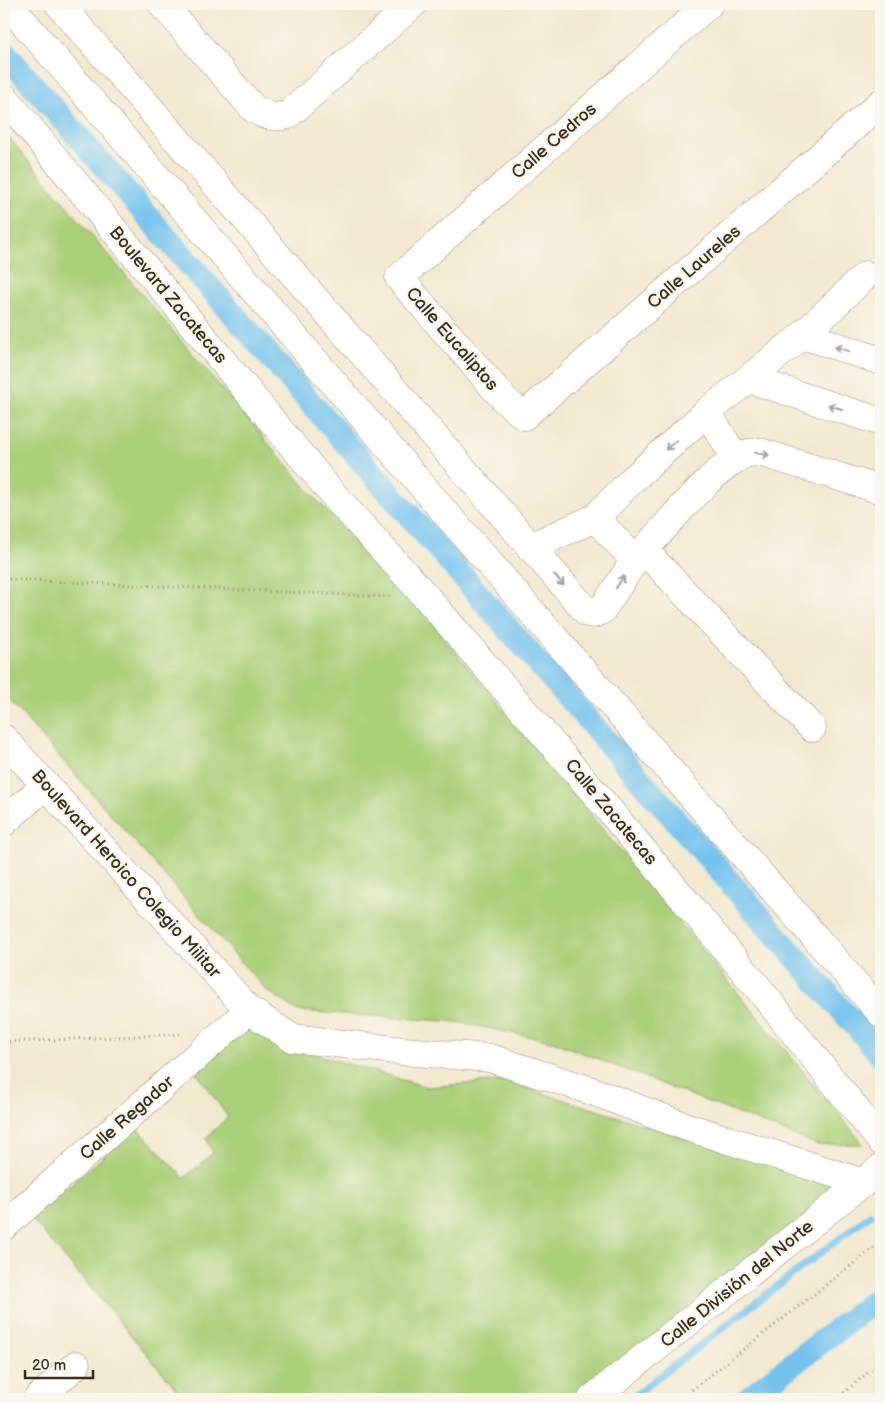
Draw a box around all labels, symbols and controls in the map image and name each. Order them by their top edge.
street label: Calle Cedros [507,98,601,184]
street label: Calle Laureles [643,221,745,313]
street label: Boulevard Zacatecas [105,222,231,368]
street label: Calle Eucaliptos [401,283,503,395]
one-way arrow [834,343,850,353]
one-way arrow [828,402,843,411]
one-way arrow [664,439,677,450]
one-way arrow [753,449,769,459]
one-way arrow [553,574,565,587]
one-way arrow [615,576,625,590]
street label: Calle Zacatecas [561,755,661,869]
street label: Boulevard Heroico Colegio Militar [27,766,225,983]
street label: Calle Regador [76,1071,179,1164]
street label: Calle División del Norte [656,1216,818,1352]
scale bar [25,1348,92,1380]
text: 20 m [32,1356,66,1375]

